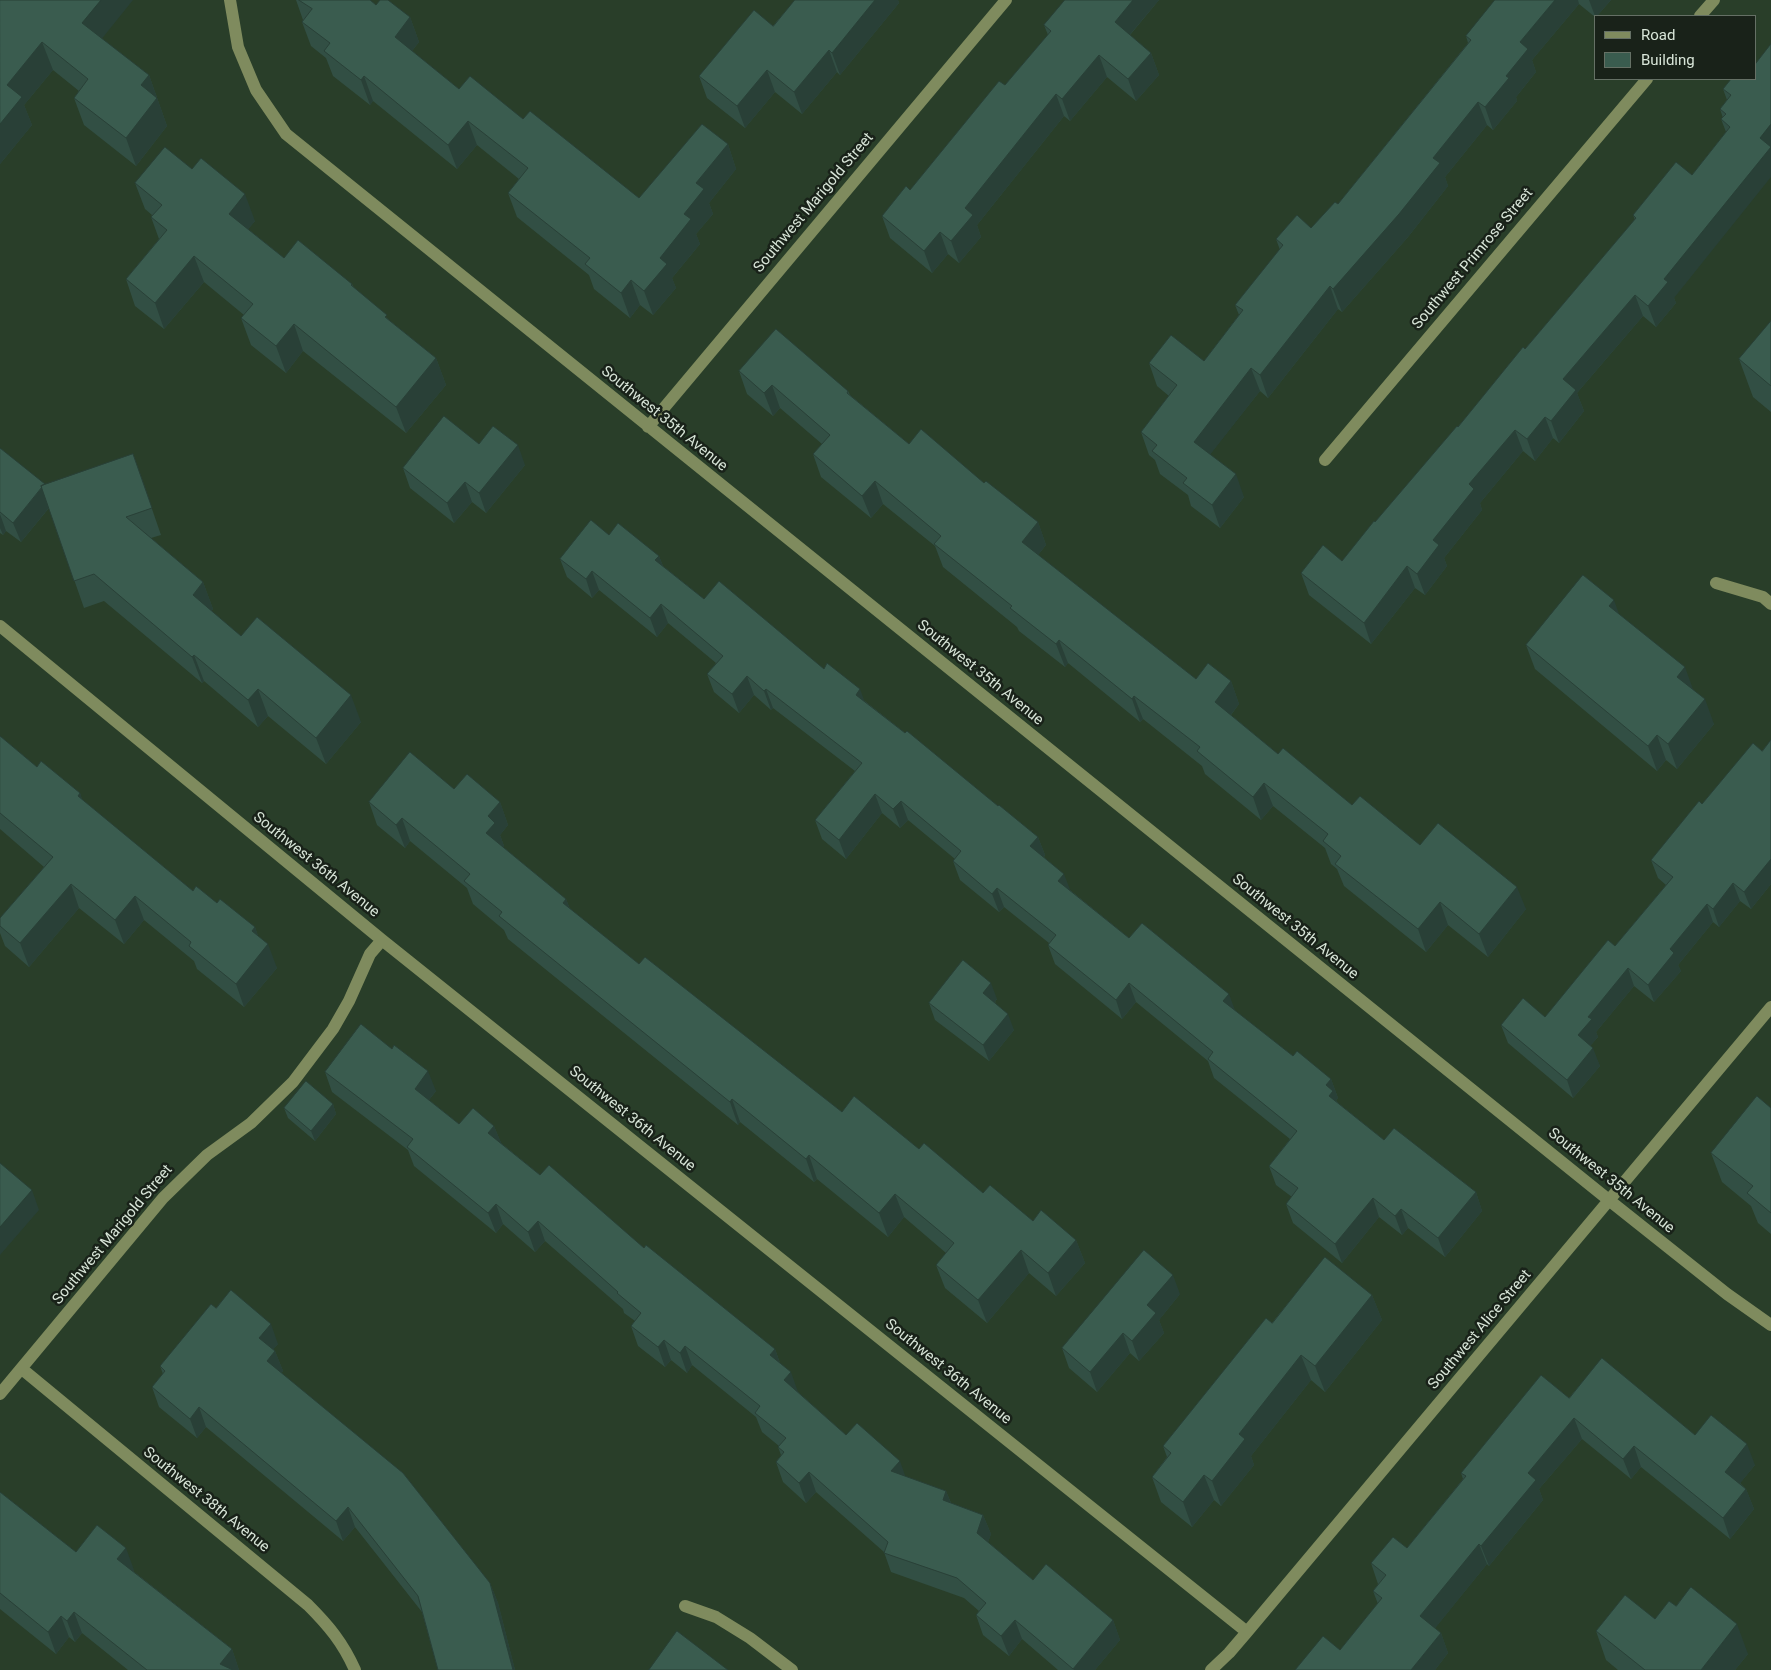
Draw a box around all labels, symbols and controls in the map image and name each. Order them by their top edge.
legend [1594,15,1756,80]
text: Road [1641,26,1675,44]
text: Building [1641,51,1695,69]
street label: Southwest Marigold Street [750,129,878,277]
street label: Southwest Primrose Street [1409,185,1537,333]
street label: Southwest 35th Avenue [597,363,731,475]
street label: Southwest 35th Avenue [913,617,1047,729]
street label: Southwest 36th Avenue [249,809,383,921]
street label: Southwest 35th Avenue [1228,871,1362,983]
street label: Southwest 36th Avenue [565,1063,699,1175]
street label: Southwest 35th Avenue [1544,1125,1678,1237]
street label: Southwest Marigold Street [49,1161,177,1309]
street label: Southwest Alice Street [1425,1267,1535,1393]
street label: Southwest 36th Avenue [881,1316,1015,1428]
street label: Southwest 38th Avenue [139,1444,273,1556]

